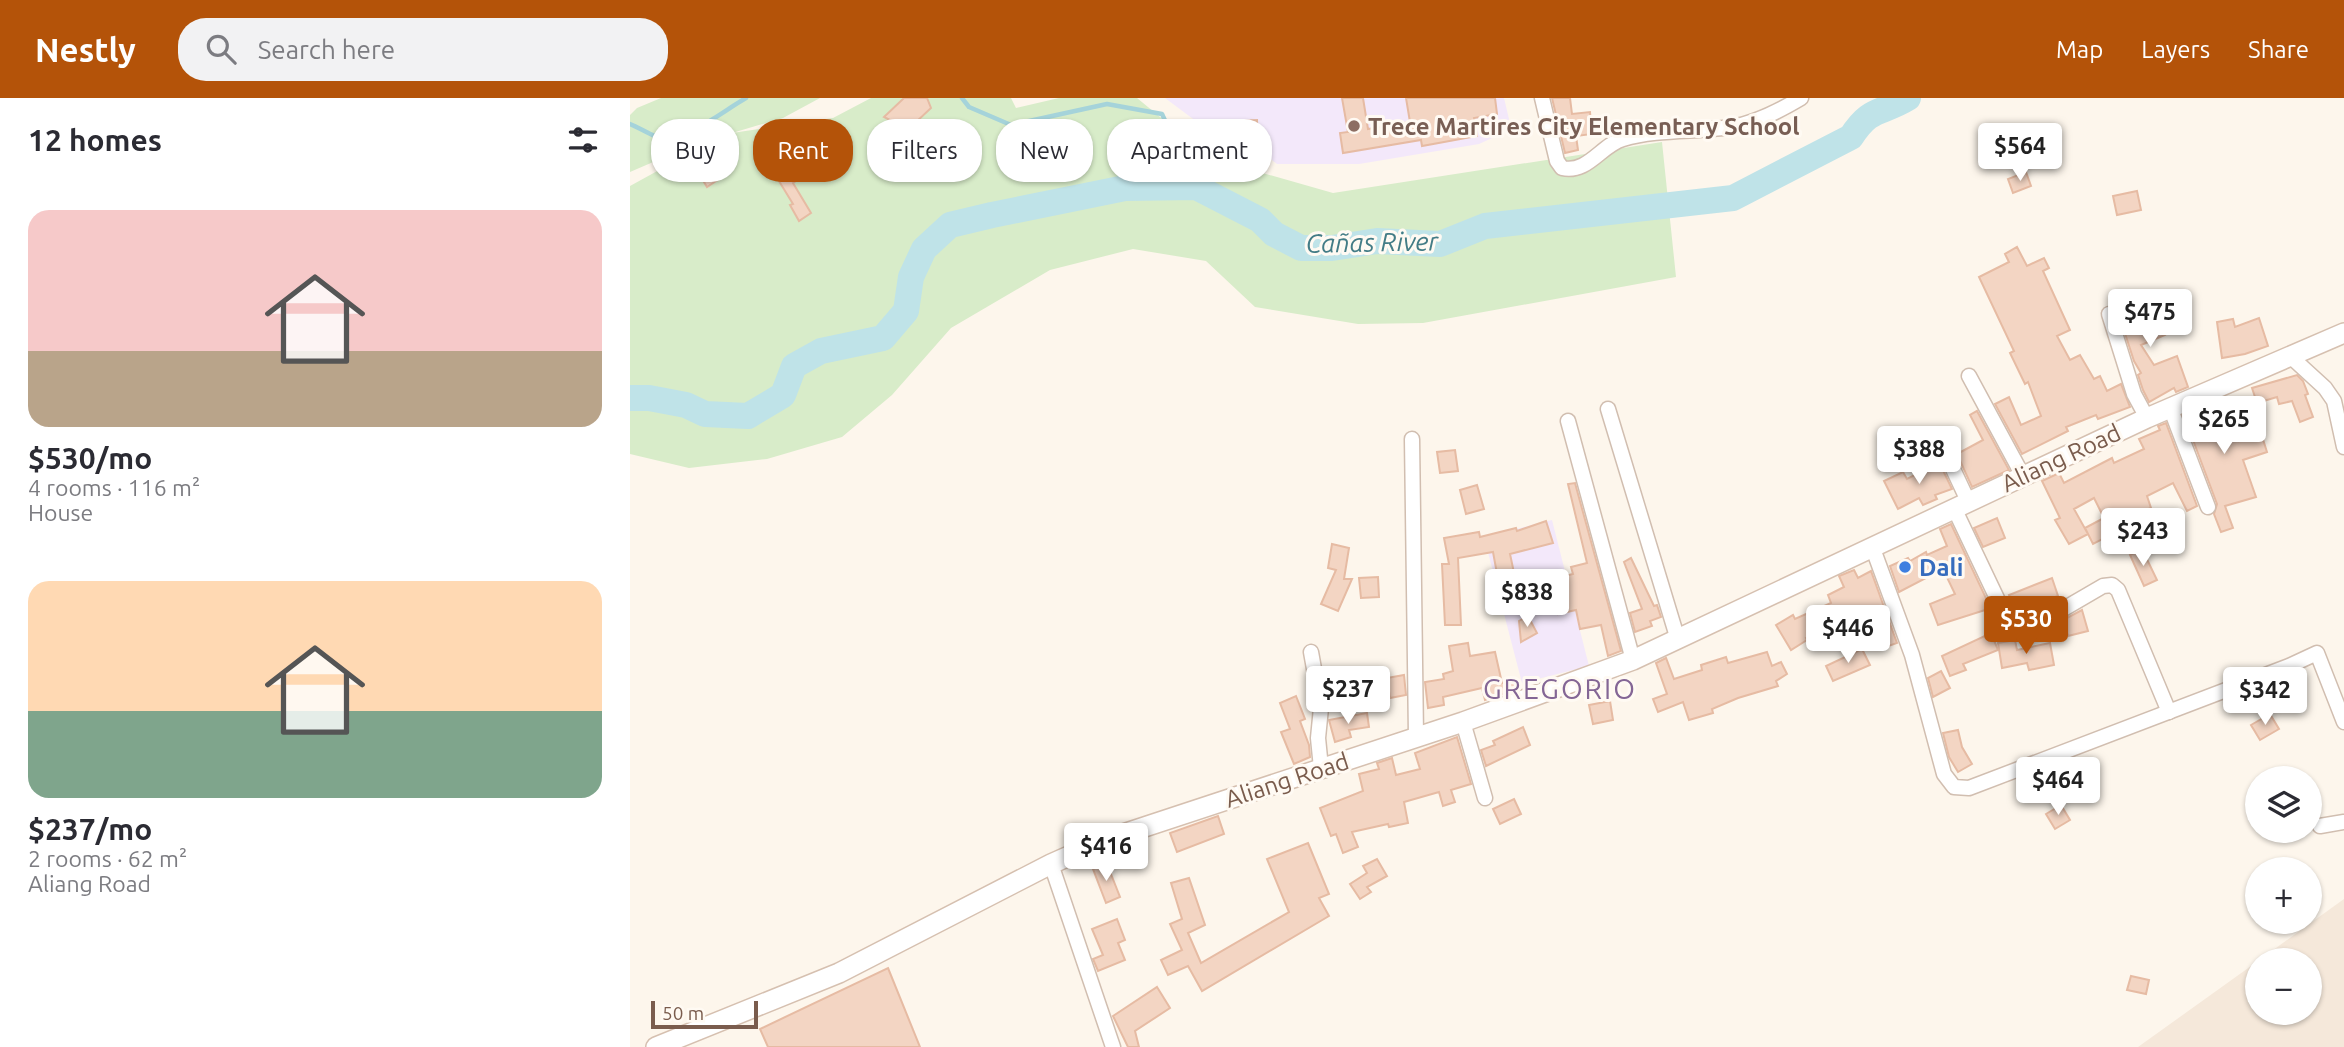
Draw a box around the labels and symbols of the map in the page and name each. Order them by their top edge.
place label: Trece Martires City Elementary School [1368,113,1800,140]
marker: Trece Martires City Elementary School [1346,118,1362,134]
pin: $564 [1979,123,2061,183]
water label: Cañas River [1305,226,1440,258]
pin: $475 [2109,289,2191,349]
pin: $265 [2183,396,2265,456]
street label: Aliang Road [1997,419,2125,497]
pin: $388 [1878,426,1960,486]
pin: $243 [2102,508,2184,568]
place label: Dali [1919,554,1963,581]
marker: Dali [1897,559,1913,575]
pin: $838 [1486,570,1568,629]
pin: $530 [1985,596,2067,656]
pin: $446 [1807,606,1889,665]
pin: $237 [1307,666,1389,726]
pin: $342 [2224,668,2306,727]
district label: GREGORIO [1483,673,1637,704]
street label: Aliang Road [1222,747,1352,813]
pin: $464 [2017,758,2099,817]
pin: $416 [1065,824,1147,883]
scale bar [651,998,758,1030]

